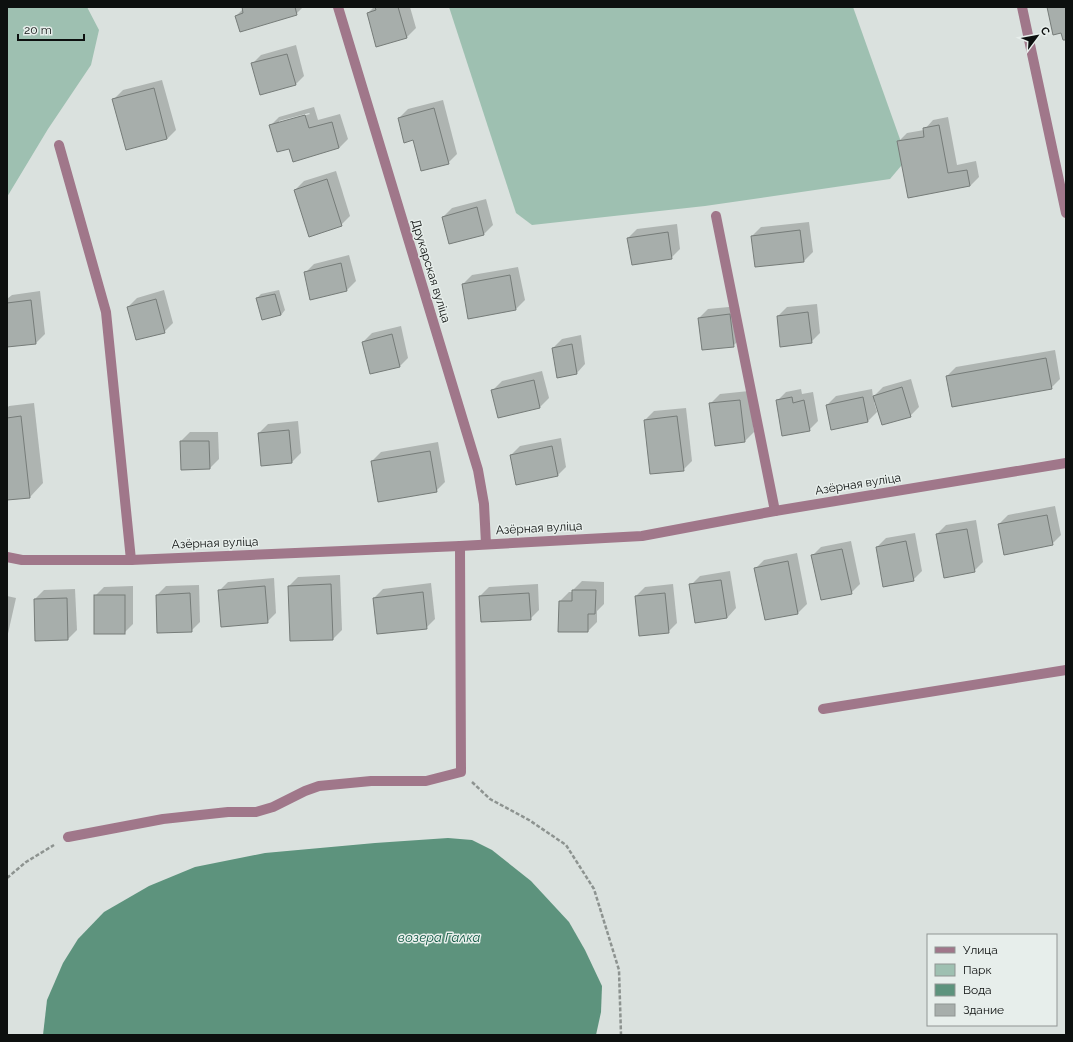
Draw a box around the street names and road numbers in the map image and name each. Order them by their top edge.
street label: Друкарская вуліца [409,218,453,324]
street label: Азёрная вуліца [814,470,902,498]
street label: Азёрная вуліца [495,519,583,537]
street label: Азёрная вуліца [171,534,259,552]

